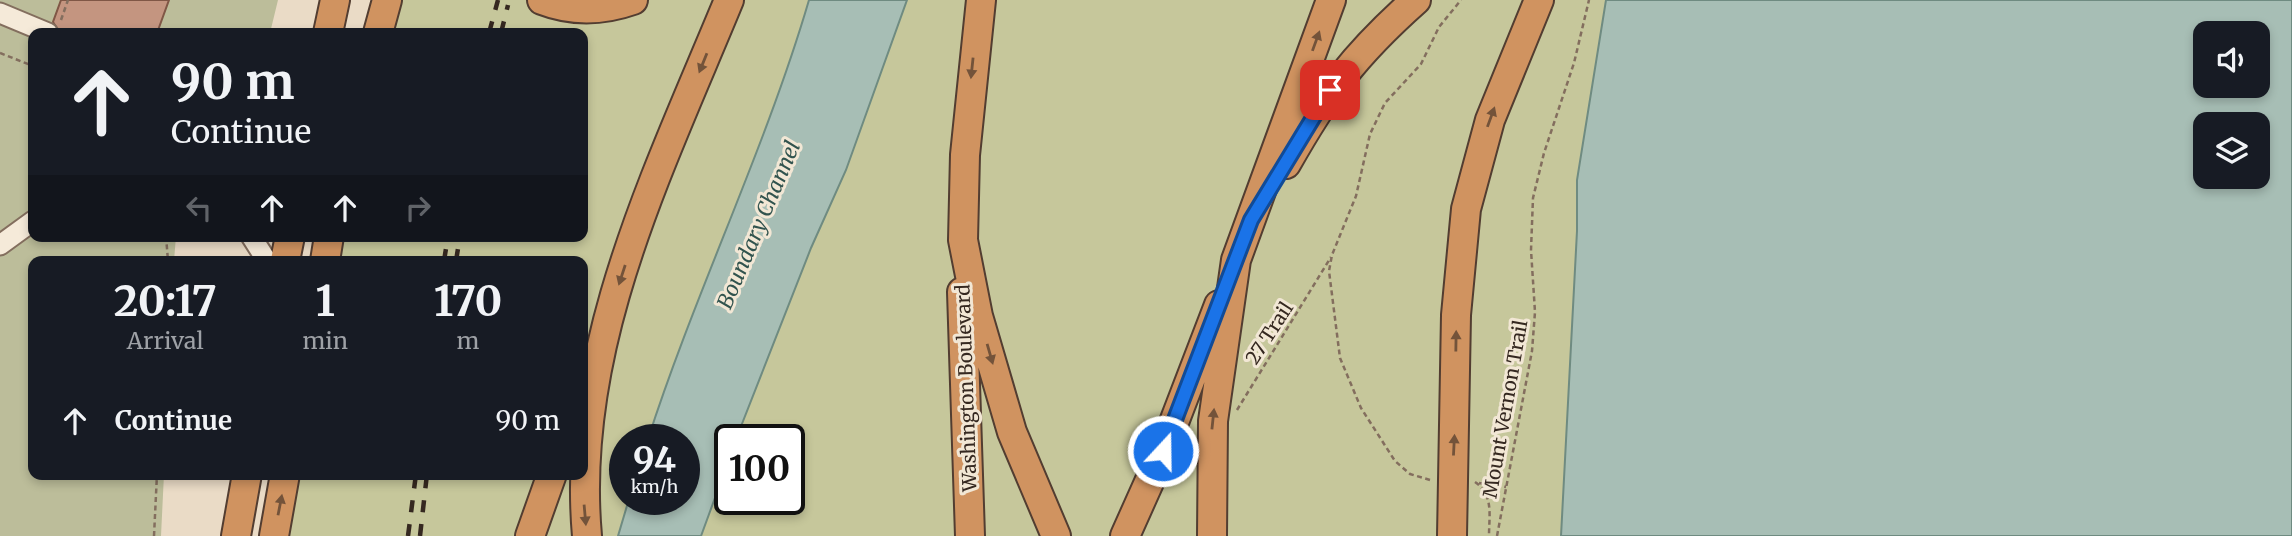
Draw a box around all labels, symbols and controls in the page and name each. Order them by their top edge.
map controls [2193,21,2270,189]
button: sound [2193,21,2270,98]
one-way arrow [1311,30,1322,51]
text: 90 m [171,51,295,112]
one-way arrow [698,53,709,74]
icon: ahead [56,56,147,147]
one-way arrow [967,57,978,79]
pin [1300,60,1360,120]
icon: arrive [1311,71,1349,109]
one-way arrow [1486,107,1497,128]
text: Continue [171,112,311,152]
button: layers [2193,112,2270,189]
water label: Boundary Channel [711,137,806,313]
icon: left [180,189,218,227]
icon: ahead [253,189,291,227]
icon: ahead [326,189,364,227]
icon: right [399,189,437,227]
one-way arrow [616,265,626,286]
text: 20:17 [114,275,217,327]
text: 1 [315,275,335,327]
text: 170 [434,275,502,327]
street label: Washington Boulevard [950,284,982,493]
street label: 27 Trail [1240,297,1298,369]
street label: Mount Vernon Trail [1478,318,1532,500]
text: Arrival [127,326,204,355]
text: min [302,326,348,355]
text: m [457,326,479,355]
one-way arrow [1450,329,1461,351]
one-way arrow [985,344,995,365]
icon: ahead [56,402,94,440]
text: Continue [115,404,232,437]
text: 90 m [496,404,560,437]
one-way arrow [1208,408,1219,430]
position arrow [1126,414,1200,488]
speed limit sign: 100 [714,424,805,515]
one-way arrow [1448,434,1459,456]
text: 94 [633,438,676,482]
text: km/h [631,475,678,498]
one-way arrow [274,494,285,516]
one-way arrow [580,504,591,526]

